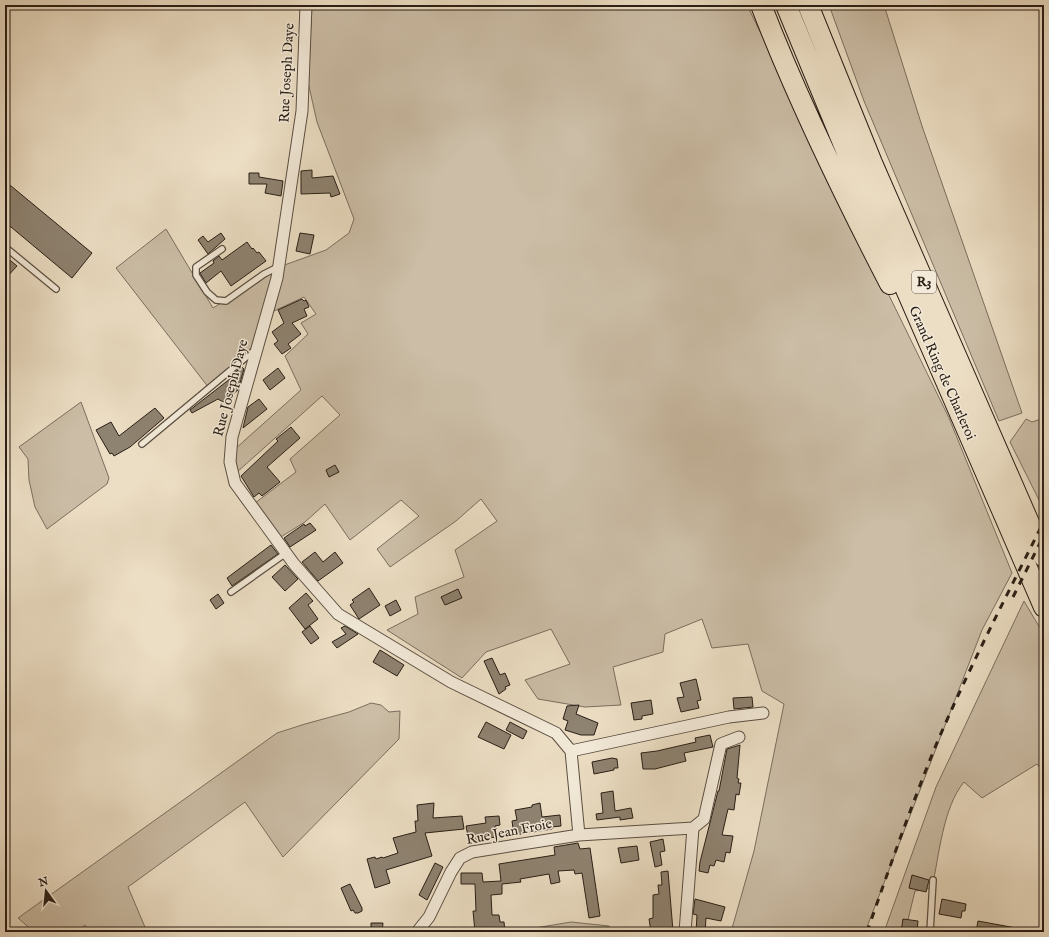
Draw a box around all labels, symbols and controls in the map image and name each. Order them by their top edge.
street label: Rue Joseph Daye [275,22,299,123]
road number: R3 [912,271,936,293]
street label: Grand Ring de Charleroi [904,303,980,443]
street label: Rue Joseph Daye [209,337,253,439]
street label: Rue Jean Froie [465,815,554,849]
north arrow [26,871,66,911]
text: N [36,874,51,891]

